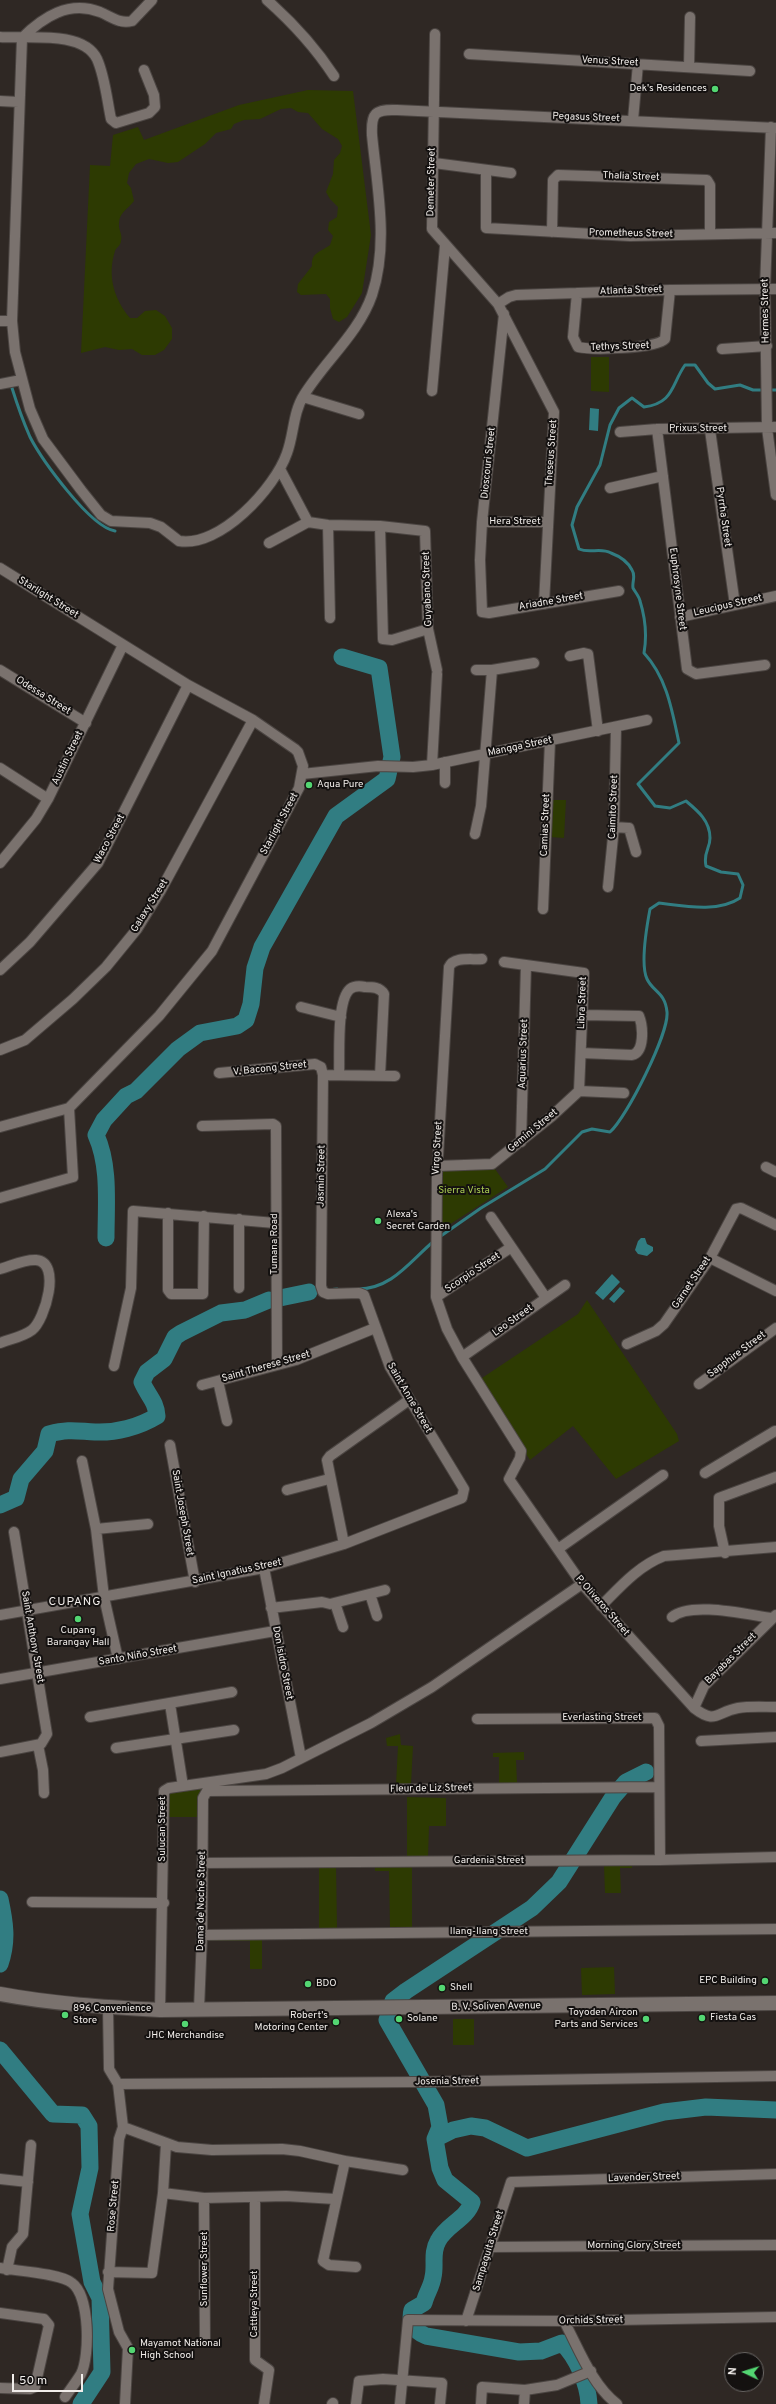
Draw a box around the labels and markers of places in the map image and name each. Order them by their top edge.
place label: Dek's Residences [630,83,707,95]
marker: Dek's Residences [710,84,720,94]
place label: Aqua Pure [317,779,363,791]
marker: Aqua Pure [304,780,314,790]
place label: Alexa's Secret Garden [386,1209,450,1232]
marker: Alexa's Secret Garden [373,1216,383,1226]
marker: Cupang Barangay Hall [73,1614,83,1624]
place label: Cupang Barangay Hall [47,1625,109,1648]
place label: EPC Building [699,1975,757,1987]
marker: EPC Building [760,1976,770,1986]
place label: BDO [316,1978,337,1990]
marker: BDO [303,1979,313,1989]
place label: Shell [450,1982,472,1994]
marker: Shell [437,1983,447,1993]
place label: 896 Convenience Store [73,2003,151,2026]
place label: Toyoden Aircon Parts and Services [555,2007,638,2030]
marker: 896 Convenience Store [60,2010,70,2020]
place label: Robert's Motoring Center [255,2010,328,2034]
place label: Fiesta Gas [710,2012,756,2024]
place label: Solane [407,2013,438,2025]
marker: Fiesta Gas [697,2013,707,2023]
marker: Solane [394,2014,404,2024]
marker: Toyoden Aircon Parts and Services [641,2014,651,2024]
marker: Robert's Motoring Center [331,2017,341,2027]
marker: JHC Merchandise [180,2019,190,2029]
place label: JHC Merchandise [146,2030,224,2042]
place label: Mayamot National High School [140,2338,221,2362]
marker: Mayamot National High School [127,2345,137,2355]

